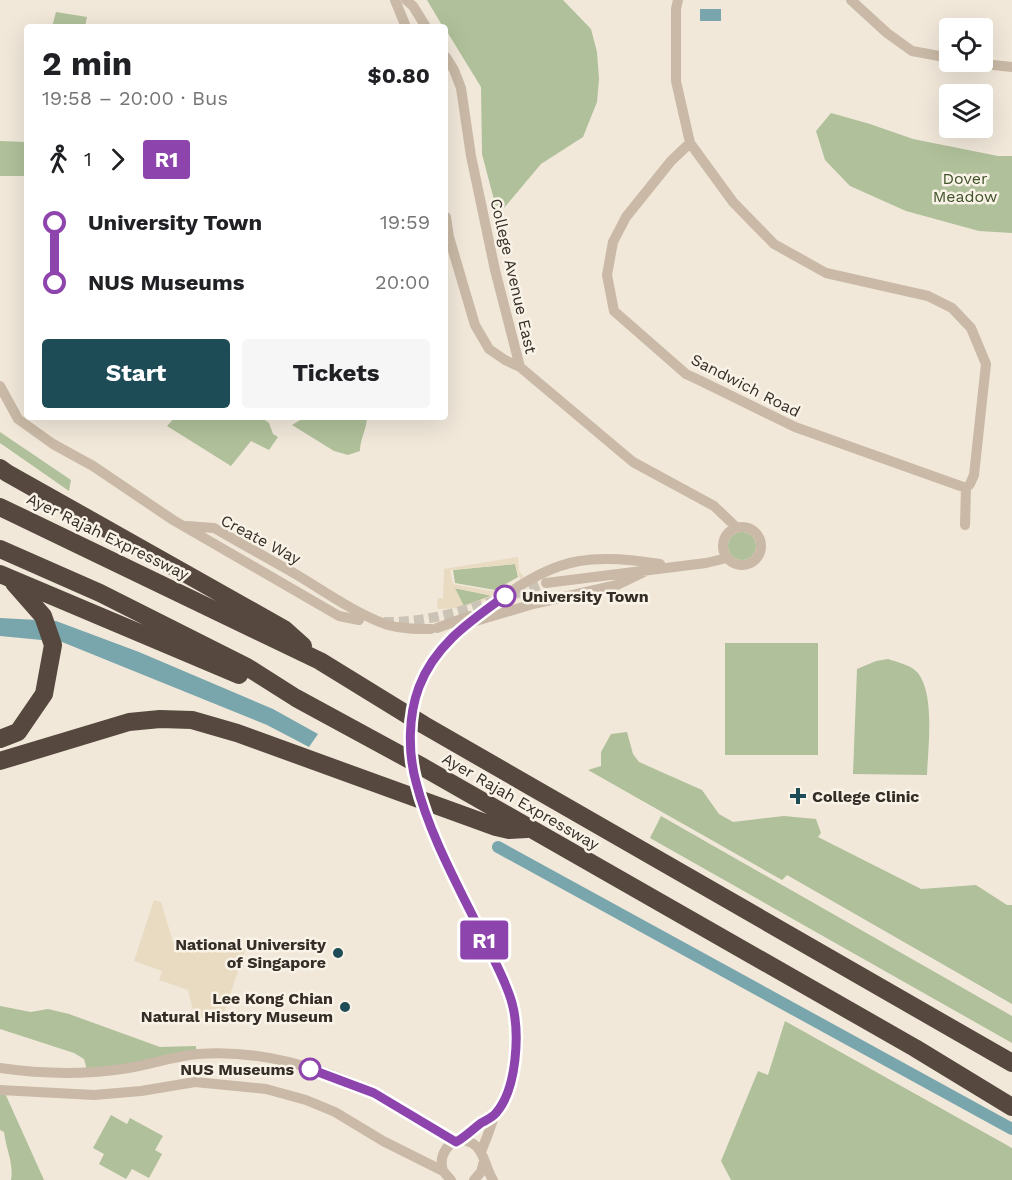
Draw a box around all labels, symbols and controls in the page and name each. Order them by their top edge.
map controls [939,18,993,138]
button: locate [939,18,993,72]
text: 2 min [42,44,132,83]
text: $0.80 [368,63,430,88]
button: layers [939,84,993,138]
text: 19:58 – 20:00 · Bus [42,86,228,110]
icon: walk [42,143,75,176]
icon: forward [101,143,134,176]
text: 1 [84,147,92,171]
text: R1 [155,147,178,172]
park label: Dover Meadow [933,169,997,206]
street label: College Avenue East [486,197,541,356]
text: University Town [88,210,262,235]
text: 19:59 [380,210,430,234]
text: NUS Museums [88,270,244,295]
text: 20:00 [375,270,430,294]
button: Start [42,339,230,408]
button: Tickets [242,339,430,408]
street label: Sandwich Road [688,350,804,421]
street label: Ayer Rajah Expressway [24,489,193,584]
street label: Create Way [218,510,305,569]
marker: University Town [494,585,516,607]
place label: University Town [522,587,649,606]
street label: Ayer Rajah Expressway [439,749,603,855]
marker: College Clinic [789,787,807,805]
place label: College Clinic [812,787,919,806]
line badge: R1 [457,920,511,960]
text: R1 [472,928,496,953]
place label: National University of Singapore [175,935,327,972]
marker: National University of Singapore [331,946,345,960]
place label: Lee Kong Chian Natural History Museum [141,989,333,1026]
marker: Lee Kong Chian Natural History Museum [338,1000,352,1014]
marker: NUS Museums [299,1058,321,1080]
place label: NUS Museums [180,1060,294,1079]

